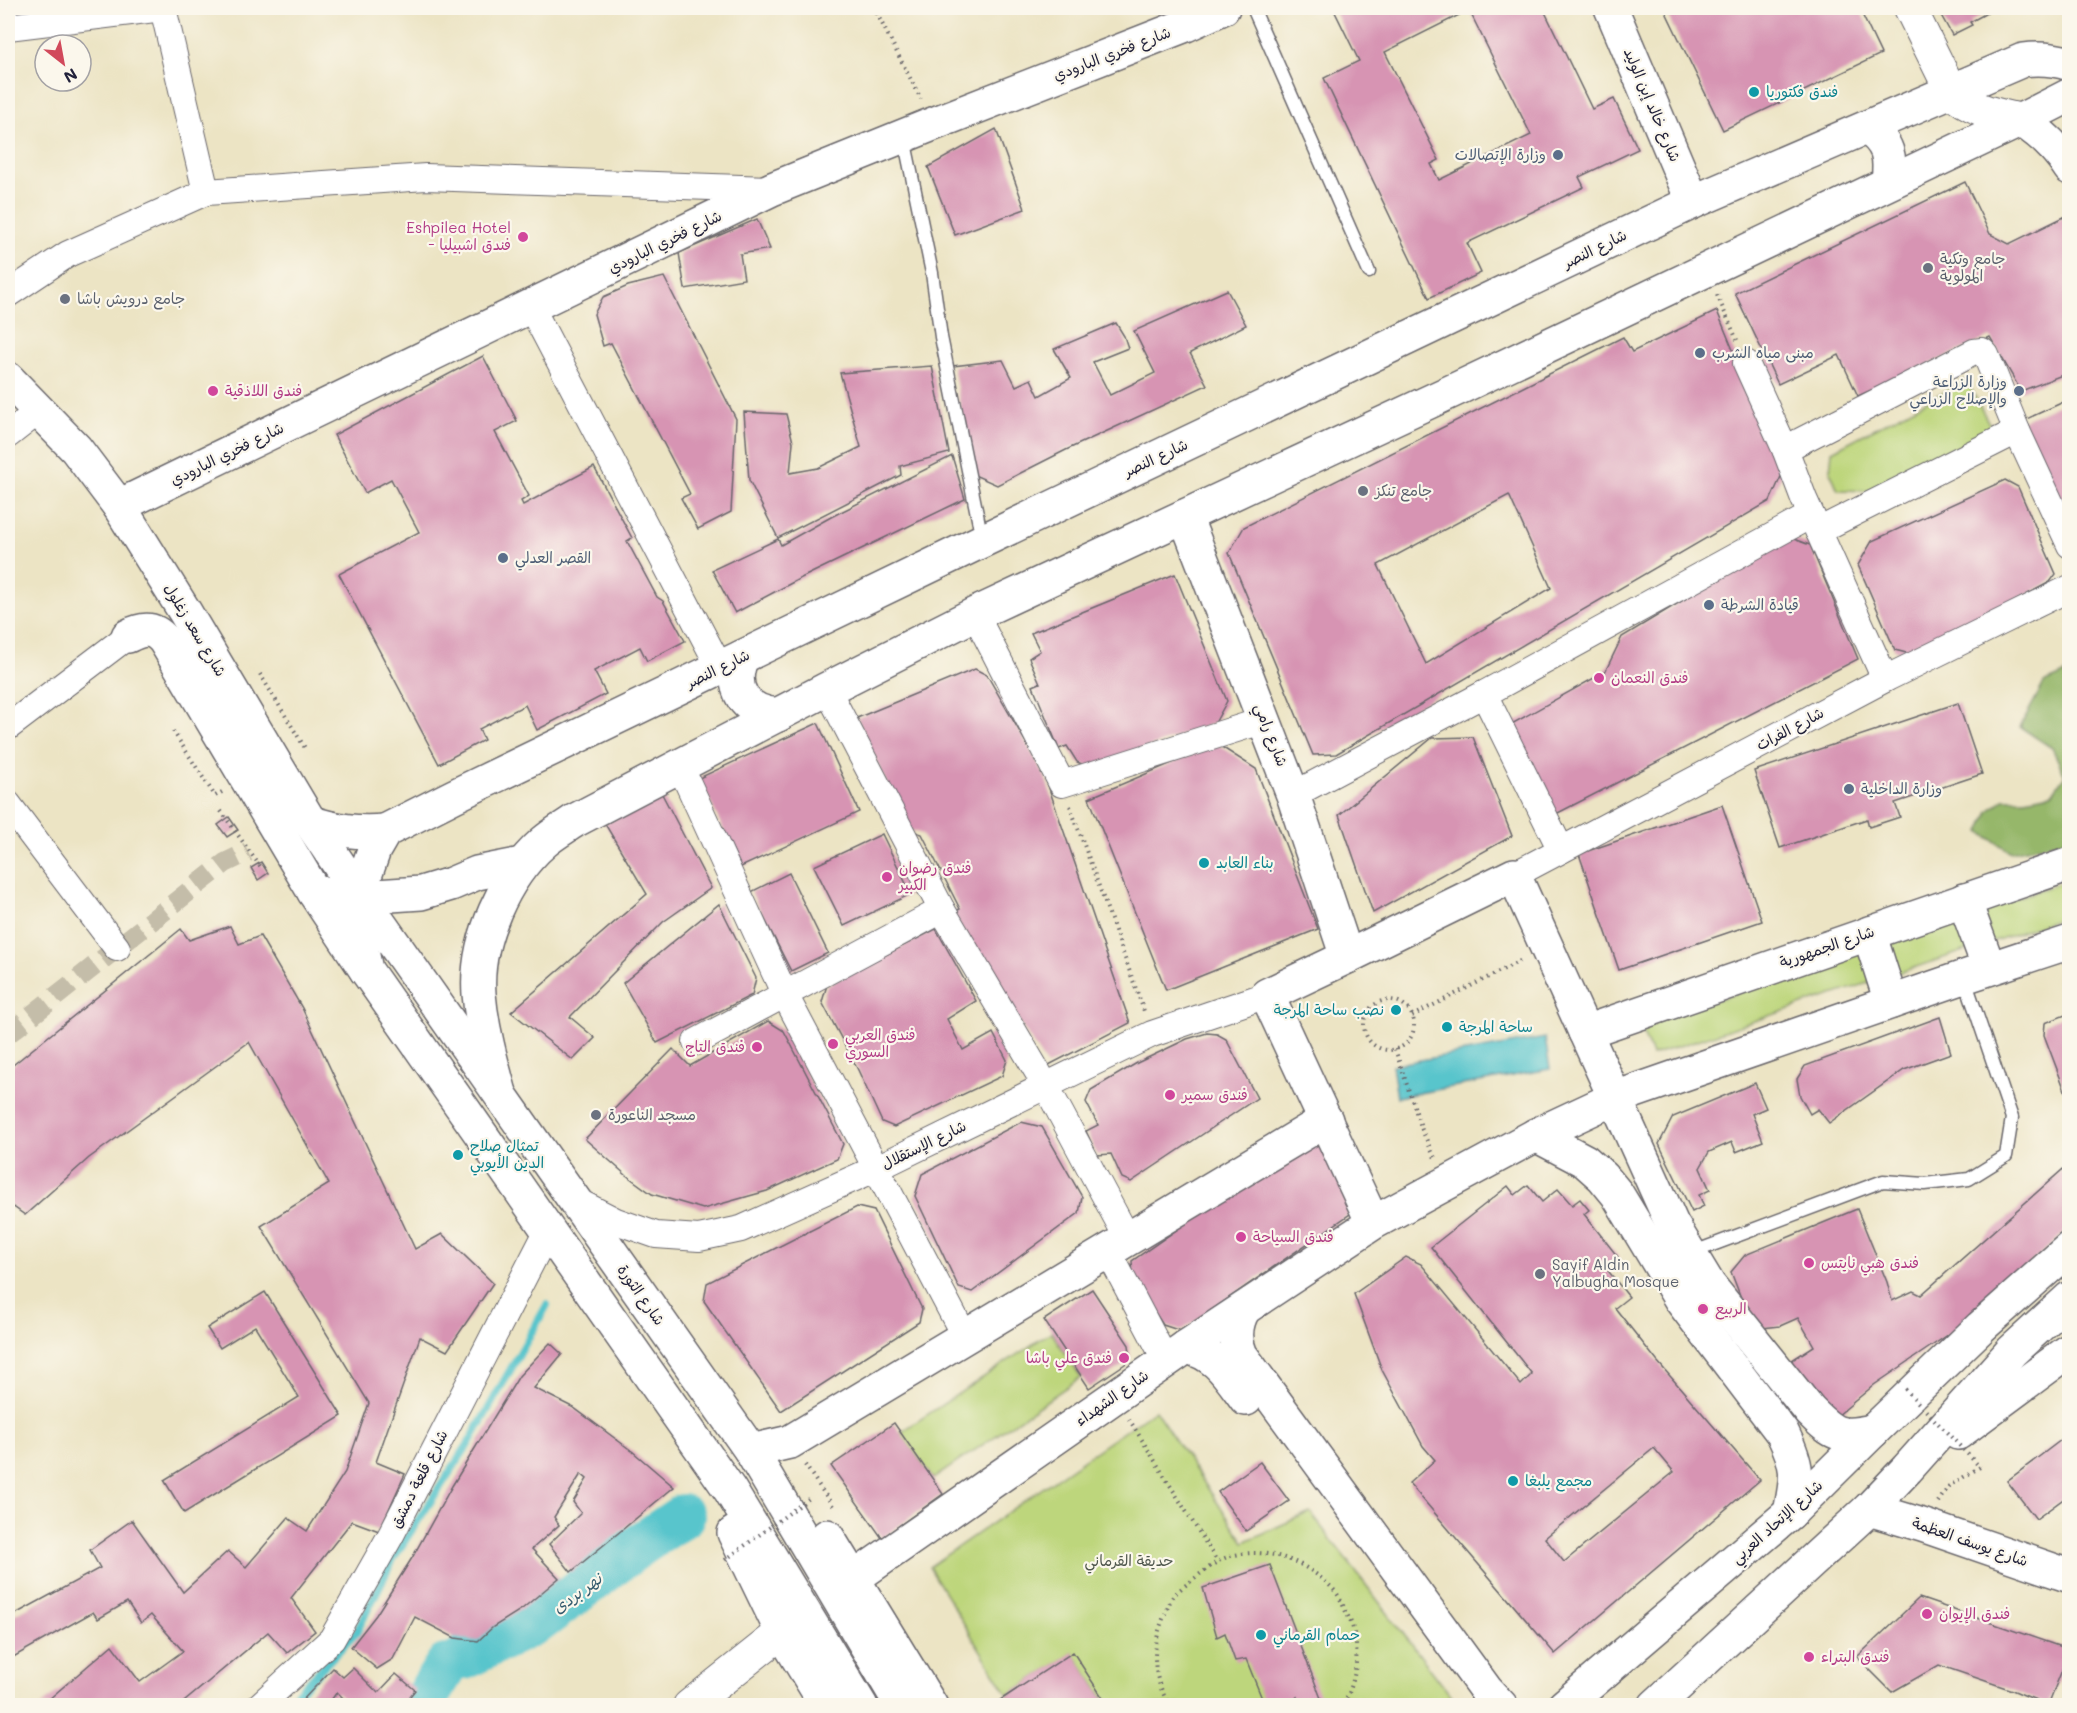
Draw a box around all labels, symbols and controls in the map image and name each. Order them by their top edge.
street label: شارع فخري البارودي [1050,21,1174,87]
north arrow [33,33,93,93]
street label: شارع خالد إبن الوليد [1619,45,1686,165]
text: N [60,64,82,88]
place label: فندق فكتوريا [1766,81,1838,101]
marker: فندق فكتوريا [1747,85,1761,99]
place label: وزارة الإتصالات [1455,144,1546,165]
marker: وزارة الإتصالات [1551,148,1565,162]
street label: شارع فخري البارودي [604,205,726,279]
place label: Eshpilea Hotel - فندق اشبيليا [406,217,511,254]
street label: شارع النصر [1558,224,1630,274]
marker: Eshpilea Hotel - فندق اشبيليا [516,230,530,244]
place label: جامع وتكية المولوية [1940,248,2006,285]
marker: جامع وتكية المولوية [1921,261,1935,275]
place label: جامع درويش باشا [77,288,185,310]
marker: جامع درويش باشا [58,292,72,306]
place label: مبنى مياه الشرب [1712,342,1814,363]
marker: مبنى مياه الشرب [1693,346,1707,360]
place label: وزارة الزراعة والإصلاح الزراعي [1909,371,2007,412]
place label: فندق اللاذقية [225,380,302,400]
marker: فندق اللاذقية [206,384,220,398]
marker: وزارة الزراعة والإصلاح الزراعي [2012,384,2026,398]
street label: شارع فخري البارودي [166,417,288,491]
street label: شارع النصر [1118,434,1191,482]
place label: جامع تنكز [1373,480,1432,502]
marker: جامع تنكز [1356,484,1370,498]
place label: القصر العدلي [515,547,591,571]
marker: القصر العدلي [496,551,510,565]
street label: شارع سعد زغلول [159,579,232,680]
place label: قيادة الشرطة [1721,594,1799,614]
marker: قيادة الشرطة [1702,598,1716,612]
street label: شارع النصر [681,644,753,694]
place label: فندق النعمان [1611,667,1689,687]
marker: فندق النعمان [1592,671,1606,685]
street label: شارع رامي [1247,700,1293,770]
street label: شارع الفرات [1752,702,1827,755]
place label: وزارة الداخلية [1861,778,1942,798]
marker: وزارة الداخلية [1842,782,1856,796]
place label: بناء العابد [1216,852,1274,872]
marker: بناء العابد [1197,856,1211,870]
place label: فندق رضوان الكبير [897,857,972,894]
marker: فندق رضوان الكبير [880,870,894,884]
street label: شارع الجمهورية [1777,920,1877,973]
place label: نصب ساحة المرجة [1274,999,1384,1019]
marker: نصب ساحة المرجة [1389,1003,1403,1017]
place label: ساحة المرجة [1459,1016,1533,1036]
marker: ساحة المرجة [1440,1020,1454,1034]
place label: فندق العربي السوري [845,1024,916,1063]
place label: فندق التاج [685,1036,745,1057]
marker: فندق العربي السوري [826,1037,840,1051]
marker: فندق التاج [750,1040,764,1054]
place label: فندق سمير [1180,1084,1248,1104]
marker: فندق سمير [1163,1088,1177,1102]
place label: مسجد الناعورة [608,1104,696,1124]
marker: مسجد الناعورة [589,1108,603,1122]
street label: شارع الإستقلال [878,1115,970,1174]
place label: تمثال صلاح الدين الأيوبي [470,1135,544,1176]
marker: تمثال صلاح الدين الأيوبي [451,1148,465,1162]
place label: فندق السياحة [1253,1226,1334,1246]
marker: فندق السياحة [1234,1230,1248,1244]
place label: فندق هبي نايتس [1821,1252,1919,1276]
place label: Sayif Aldin Yalbugha Mosque [1552,1254,1679,1291]
marker: فندق هبي نايتس [1802,1256,1816,1270]
street label: شارع الثورة [613,1260,670,1329]
marker: Sayif Aldin Yalbugha Mosque [1533,1267,1547,1281]
place label: الربيع [1715,1298,1747,1320]
marker: الربيع [1696,1302,1710,1316]
place label: فندق علي باشا [1026,1347,1112,1371]
marker: فندق علي باشا [1117,1351,1131,1365]
street label: شارع الشهداء [1071,1365,1153,1431]
street label: شارع قلعة دمشق [385,1426,452,1532]
place label: مجمع يلبغا [1525,1470,1592,1492]
marker: مجمع يلبغا [1506,1474,1520,1488]
street label: شارع الإتحاد العربي [1726,1475,1829,1571]
street label: شارع يوسف العظمة [1909,1512,2031,1571]
park label: حديقة القرماني [1084,1550,1174,1574]
water label: نهر بردى [548,1566,608,1618]
place label: فندق الإيوان [1939,1603,2010,1624]
marker: فندق الإيوان [1920,1607,1934,1621]
place label: حمام القرماني [1273,1624,1360,1648]
marker: حمام القرماني [1254,1628,1268,1642]
place label: فندق البتراء [1821,1646,1889,1666]
marker: فندق البتراء [1802,1650,1816,1664]

